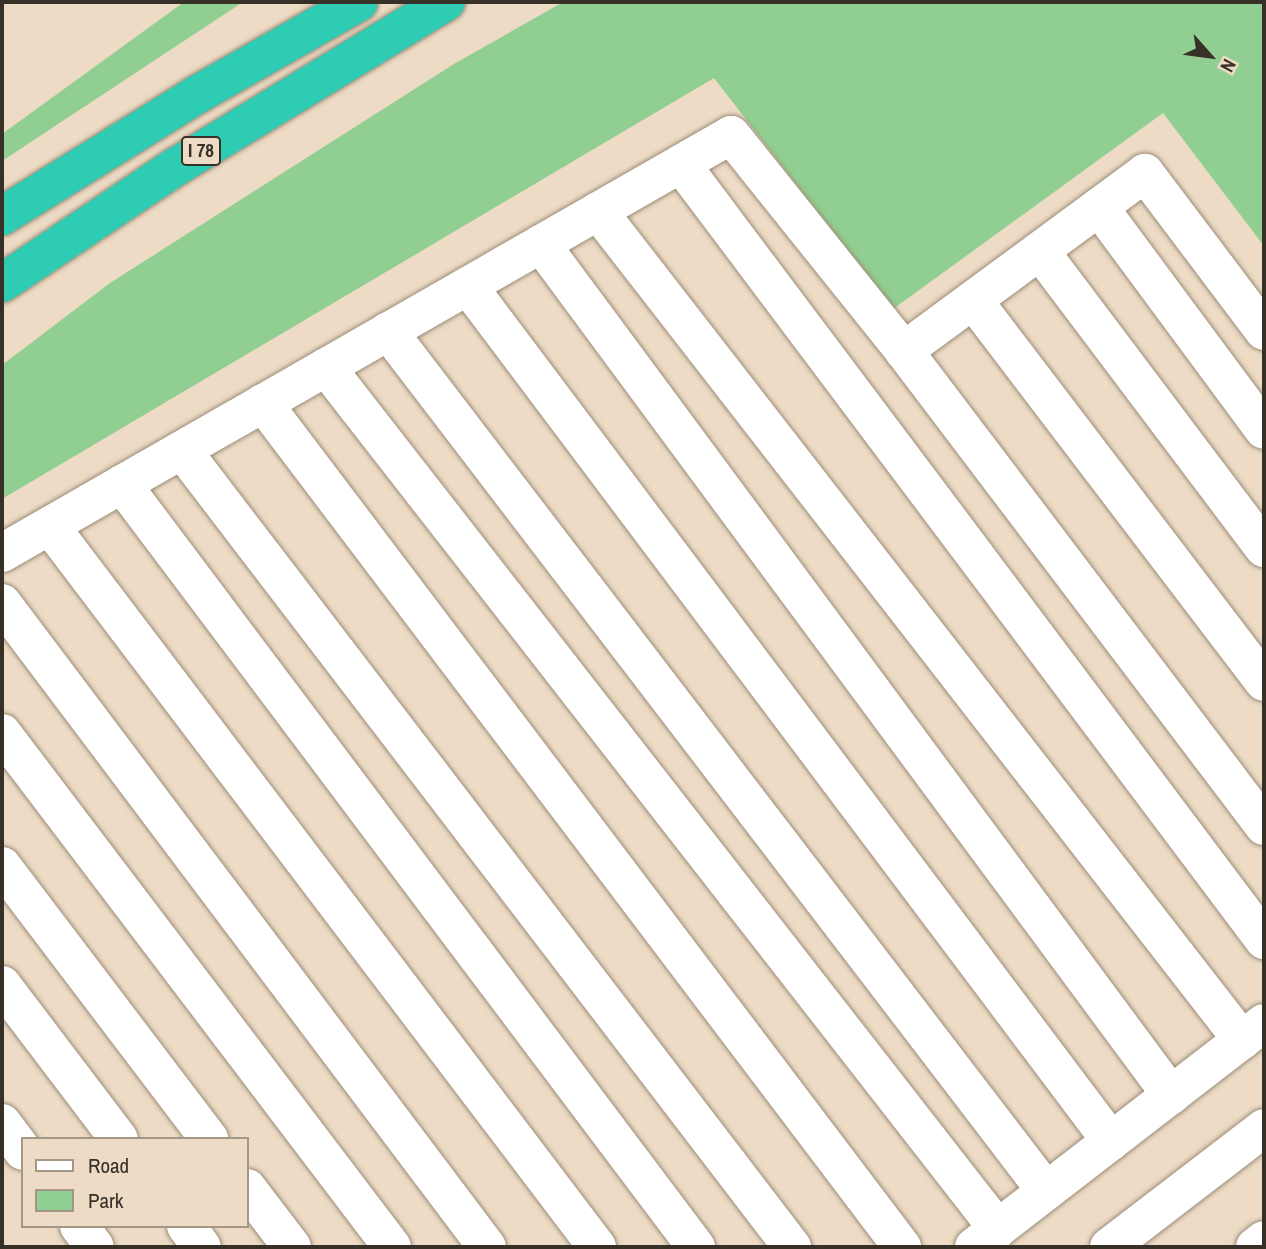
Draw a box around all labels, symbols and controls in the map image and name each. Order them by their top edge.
north arrow [1175,21,1245,91]
text: N [1214,55,1243,77]
road number: I 78 [180,136,222,167]
legend [21,1137,248,1228]
text: Road [88,1151,129,1180]
text: Park [88,1186,123,1215]

